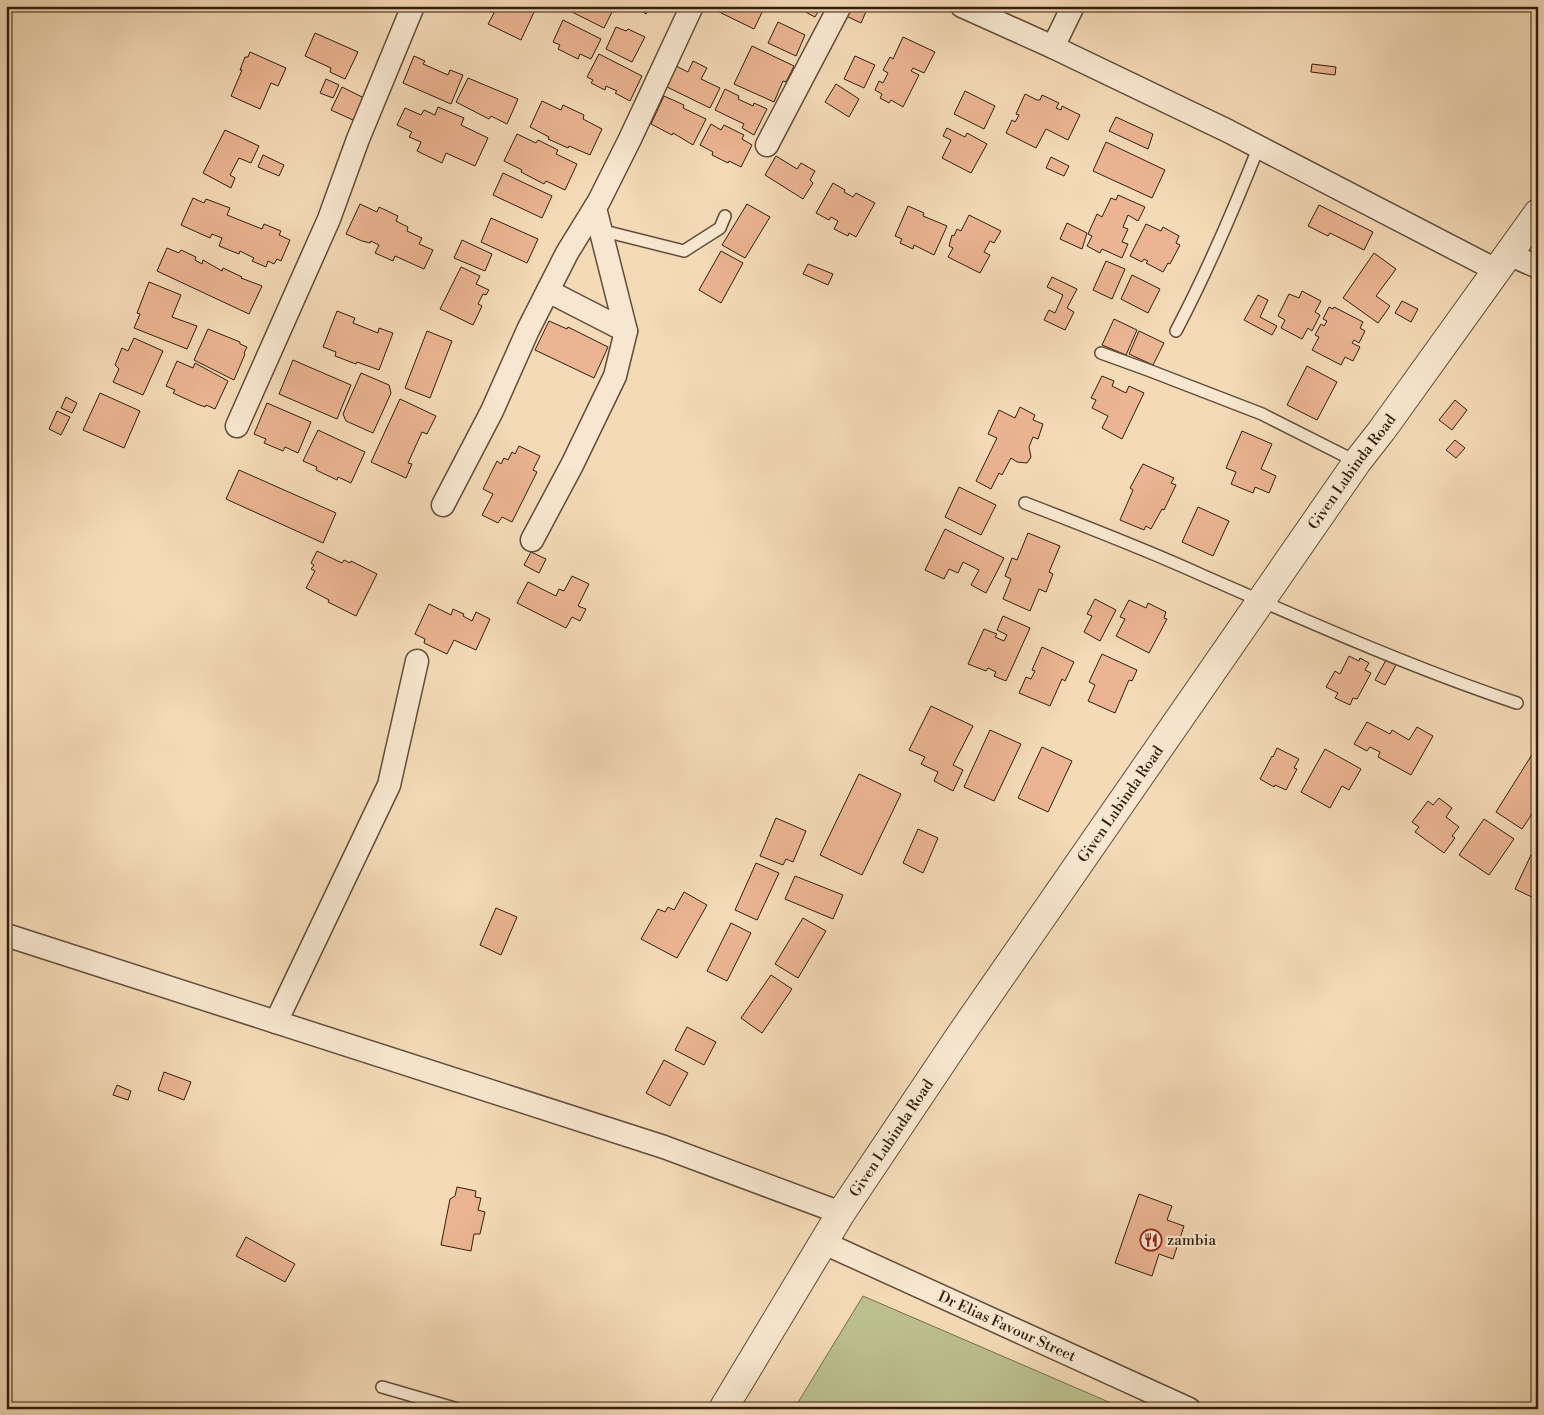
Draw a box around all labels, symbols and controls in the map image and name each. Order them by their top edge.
street label: Given Lubinda Road [1304,410,1400,533]
street label: Given Lubinda Road [1073,742,1168,866]
street label: Given Lubinda Road [845,1075,938,1201]
restaurant icon: zambia [1139,1228,1163,1252]
place label: zambia [1167,1231,1216,1250]
street label: Dr Elias Favour Street [935,1287,1079,1366]

